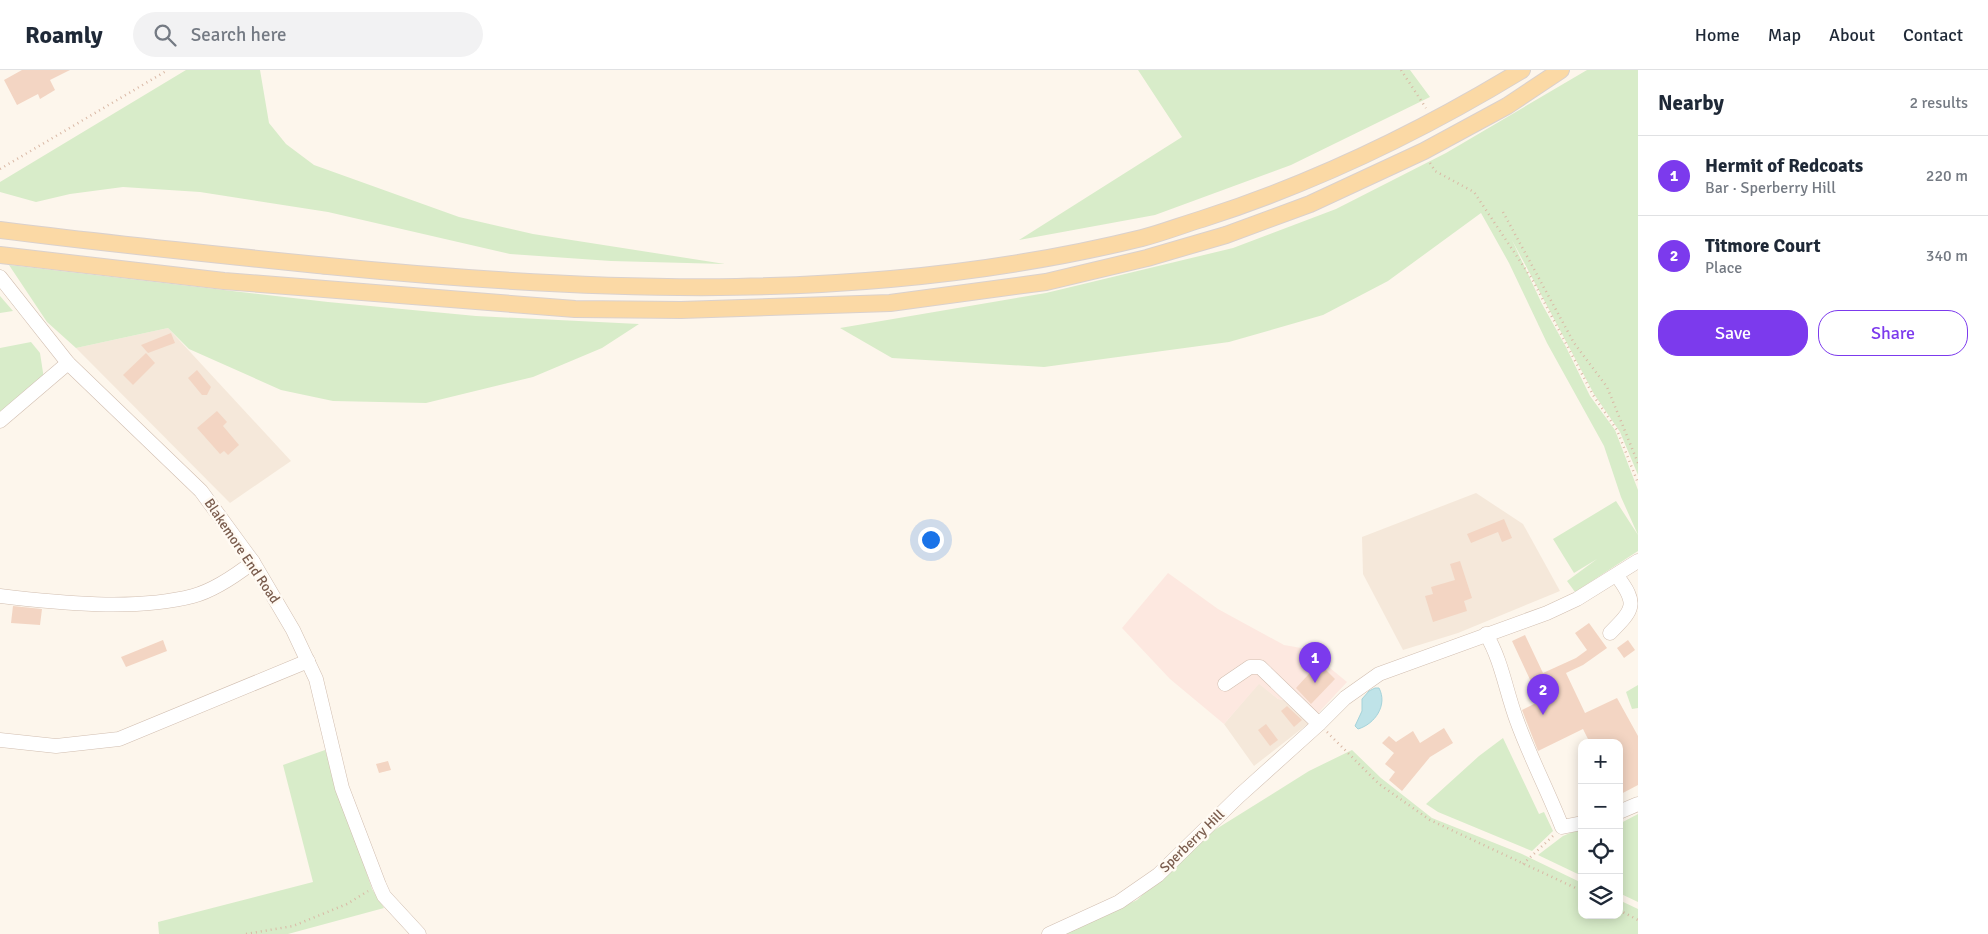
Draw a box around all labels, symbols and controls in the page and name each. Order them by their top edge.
search box [133,12,483,57]
text: Roamly [25,20,103,50]
icon: search [151,21,179,49]
text: Search here [191,23,287,47]
text: Home [1695,24,1740,46]
text: Map [1768,24,1801,46]
text: About [1829,24,1875,46]
text: Contact [1903,24,1963,46]
text: Nearby [1658,90,1724,116]
text: 2 results [1909,93,1968,113]
text: Hermit of Redcoats [1705,154,1863,178]
text: 1 [1670,166,1678,186]
text: 220 m [1926,166,1968,186]
text: Bar · Sperberry Hill [1705,178,1836,198]
text: Titmore Court [1705,234,1821,258]
text: 2 [1670,246,1678,266]
text: 340 m [1926,246,1968,266]
text: Place [1705,258,1742,278]
button: Save [1658,310,1808,356]
button: Share [1818,310,1968,356]
street label: Blakemore End Road [201,495,283,607]
your location [918,527,944,553]
pin: 1 [1299,642,1331,683]
pin: 2 [1527,674,1559,715]
map controls [1578,739,1623,919]
button: + [1578,739,1623,784]
button: − [1578,784,1623,829]
street label: Sperberry Hill [1156,806,1228,876]
button: locate [1578,829,1623,874]
button: layers [1578,874,1623,919]

